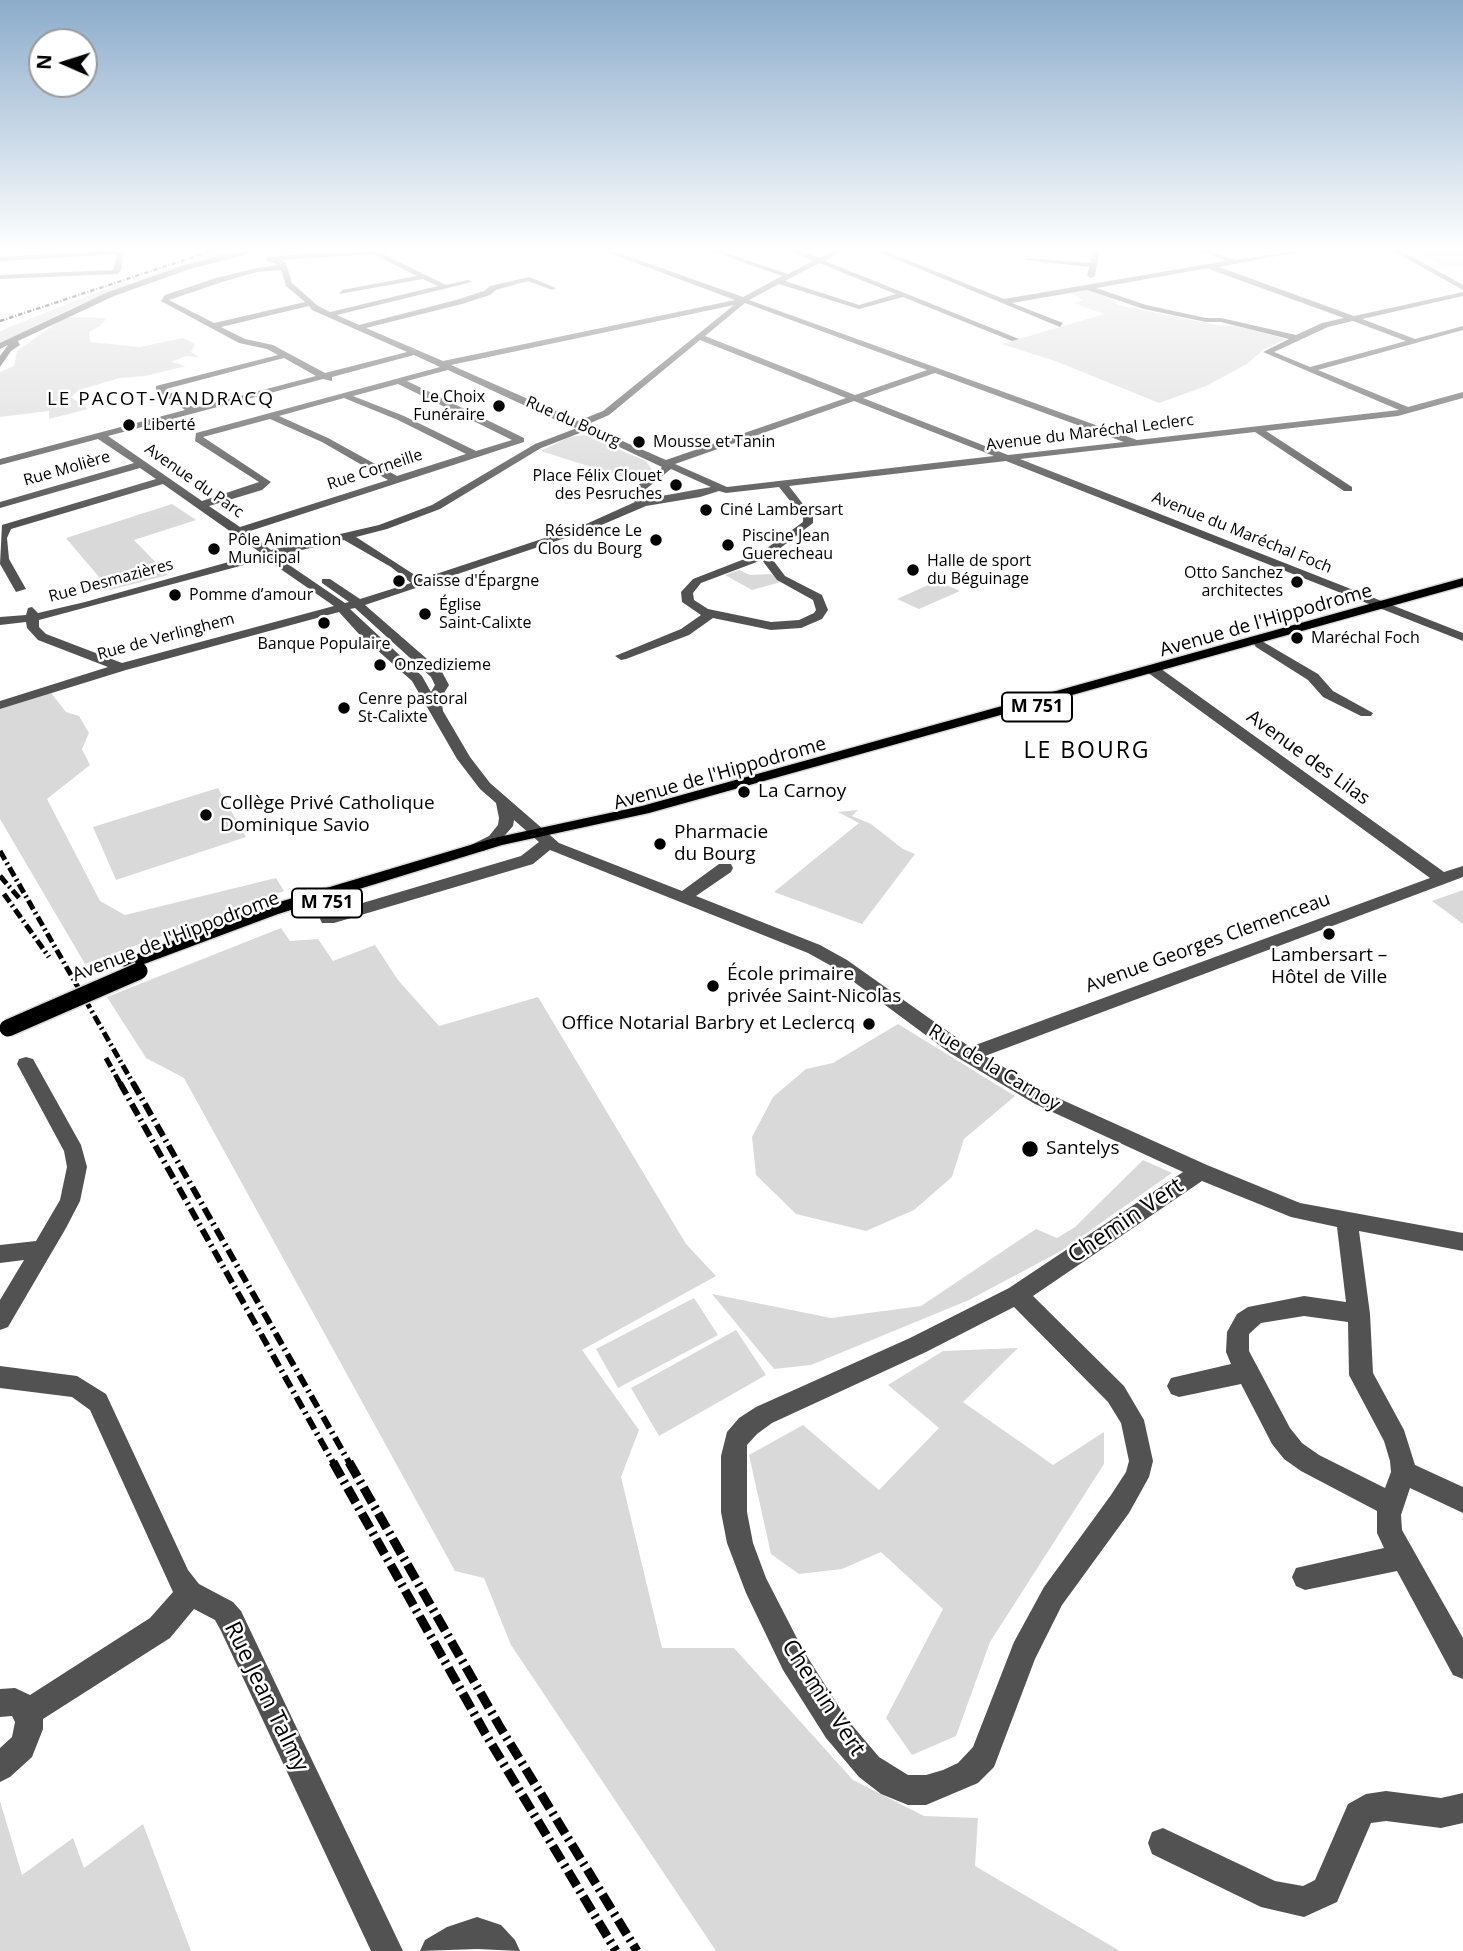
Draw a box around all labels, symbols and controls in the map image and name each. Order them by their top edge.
north arrow [28,28,98,98]
text: N [31,54,57,70]
place label: Le Choix Funéraire [413,387,485,425]
district label: LE PACOT-VANDRACQ [49,389,273,411]
street label: Rue du Bourg [523,393,623,451]
marker: Le Choix Funéraire [491,398,507,414]
street label: Avenue du Maréchal Leclerc [985,411,1195,455]
place label: Liberté [143,415,195,435]
marker: Liberté [121,417,137,433]
place label: Mousse et Tanin [653,432,775,452]
marker: Mousse et Tanin [631,434,647,450]
street label: Avenue du Parc [141,440,247,522]
street label: Rue Corneille [325,446,425,494]
street label: Rue Molière [21,447,113,491]
place label: Place Félix Clouet des Pesruches [533,466,662,504]
marker: Place Félix Clouet des Pesruches [668,477,684,493]
street label: Avenue du Maréchal Foch [1149,488,1335,578]
place label: Ciné Lambersart [720,500,843,520]
marker: Ciné Lambersart [698,502,714,518]
place label: Résidence Le Clos du Bourg [538,521,642,559]
place label: Piscine Jean Guerecheau [742,526,833,564]
place label: Pôle Animation Municipal [228,530,341,568]
marker: Résidence Le Clos du Bourg [648,532,664,548]
marker: Piscine Jean Guerecheau [720,537,736,553]
marker: Pôle Animation Municipal [206,541,222,557]
place label: Halle de sport du Béguinage [927,551,1031,589]
street label: Rue Desmazières [46,555,176,607]
marker: Halle de sport du Béguinage [905,562,921,578]
place label: Otto Sanchez architectes [1184,563,1283,601]
place label: Caisse d'Épargne [413,571,539,591]
marker: Caisse d'Épargne [391,573,407,589]
marker: Otto Sanchez architectes [1289,574,1305,590]
street label: Avenue de l'Hippodrome [1157,580,1375,662]
place label: Pomme d’amour [189,585,313,605]
marker: Pomme d’amour [167,587,183,603]
place label: Église Saint-Calixte [439,595,531,633]
marker: Église Saint-Calixte [417,606,433,622]
street label: Rue de Verlinghem [95,609,237,665]
marker: Banque Populaire [316,615,332,631]
place label: Maréchal Foch [1311,628,1420,648]
marker: Maréchal Foch [1289,630,1305,646]
place label: Banque Populaire [257,634,391,654]
place label: Onzedizieme [394,655,491,675]
marker: Onzedizieme [372,657,388,673]
place label: Cenre pastoral St-Calixte [358,689,468,727]
road number: M 751 [1002,692,1072,722]
marker: Cenre pastoral St-Calixte [336,700,352,716]
street label: Avenue des Lilas [1242,706,1374,810]
street label: Avenue de l'Hippodrome [611,733,829,815]
district label: LE BOURG [1024,737,1150,765]
place label: La Carnoy [758,781,846,803]
marker: La Carnoy [736,784,752,800]
place label: Collège Privé Catholique Dominique Savio [220,793,435,837]
marker: Collège Privé Catholique Dominique Savio [198,807,214,823]
place label: Pharmacie du Bourg [674,822,768,866]
marker: Pharmacie du Bourg [652,836,668,852]
street label: Avenue de l'Hippodrome [69,887,283,987]
road number: M 751 [292,888,362,918]
street label: Avenue Georges Clemenceau [1082,888,1334,998]
marker: Lambersart – Hôtel de Ville [1321,926,1337,942]
place label: Lambersart – Hôtel de Ville [1271,945,1387,989]
place label: École primaire privée Saint-Nicolas [727,964,901,1008]
marker: École primaire privée Saint-Nicolas [705,978,721,994]
place label: Office Notarial Barbry et Leclercq [562,1013,855,1035]
marker: Office Notarial Barbry et Leclercq [861,1016,877,1032]
street label: Rue de la Carnoy [924,1020,1064,1116]
place label: Santelys [1046,1138,1119,1160]
marker: Santelys [1020,1139,1040,1159]
street label: Chemin Vert [1063,1172,1189,1270]
street label: Rue Jean Talmy [218,1618,314,1776]
street label: Chemin Vert [775,1635,871,1761]

